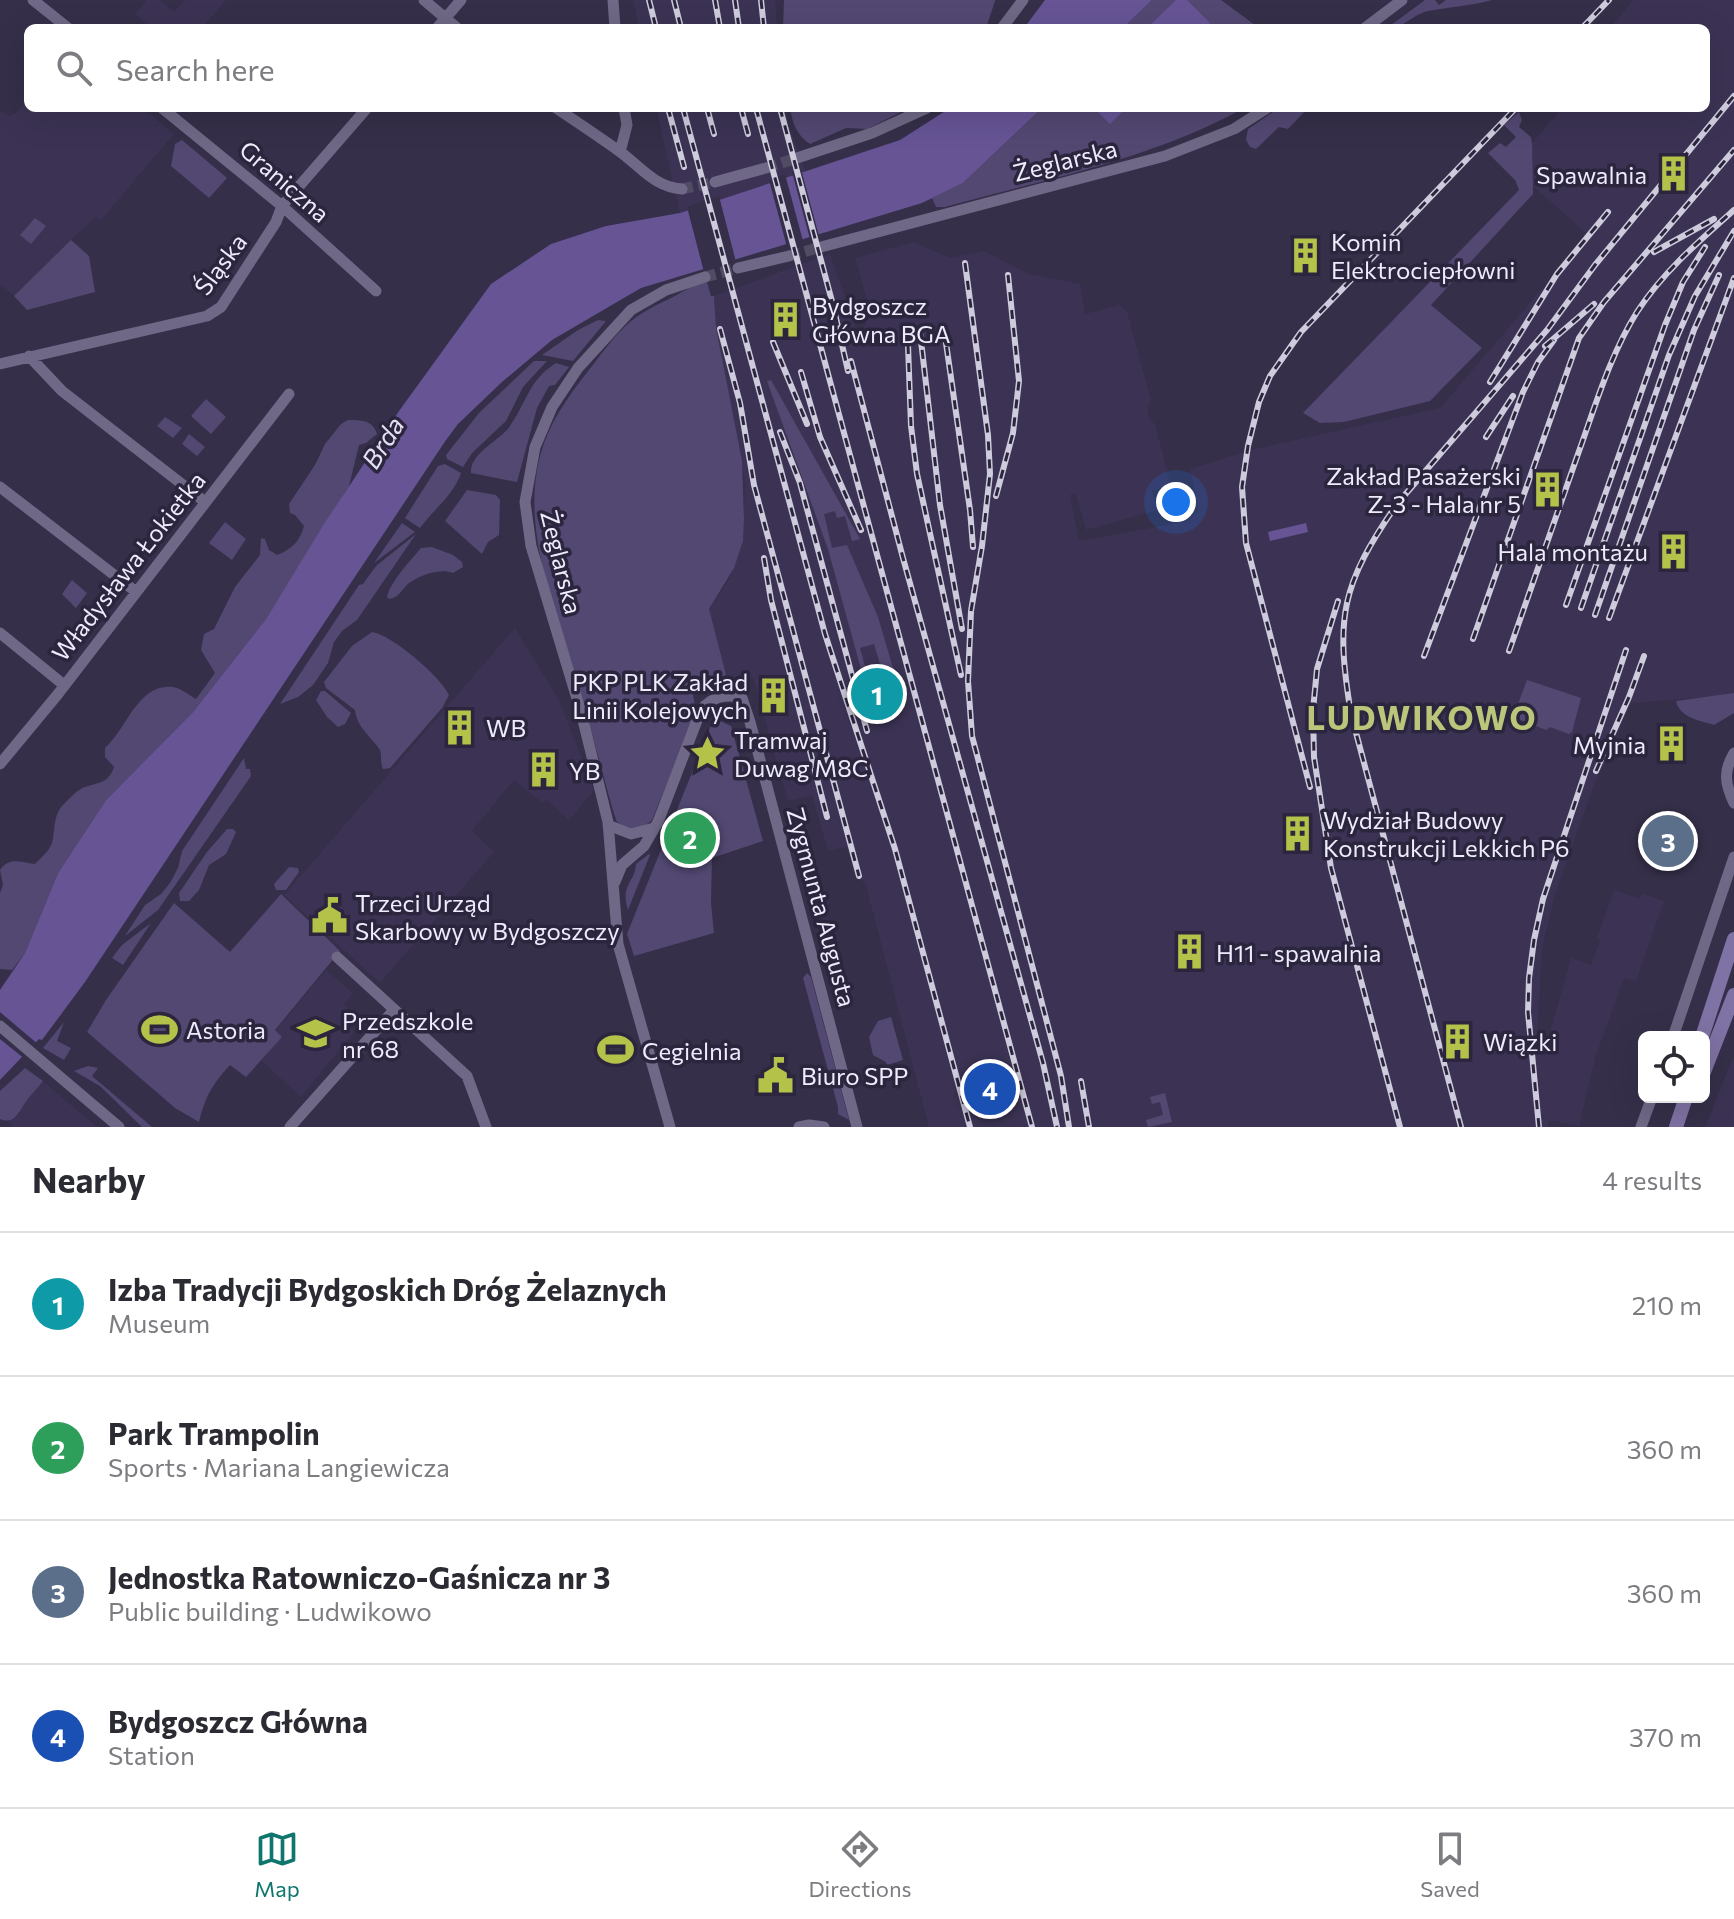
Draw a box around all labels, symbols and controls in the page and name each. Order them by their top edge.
search box [24,24,1710,112]
icon: search [52,46,96,90]
text: Search here [116,50,275,87]
street label: Żeglarska [1010,133,1120,187]
street label: Graniczna [234,134,336,228]
building icon: Spawalnia [1654,155,1692,193]
place label: Spawalnia [1536,160,1647,189]
place label: Komin Elektrociepłowni [1331,227,1516,284]
street label: Śląska [188,228,252,300]
building icon: Komin Elektrociepłowni [1286,236,1324,274]
place label: Bydgoszcz Główna BGA [812,291,951,348]
building icon: Bydgoszcz Główna BGA [767,300,805,338]
water label: Brda [354,410,410,474]
place label: Zakład Pasażerski Z-3 - Hala nr 5 [1326,461,1521,518]
street label: Władysława Łokietka [45,466,211,666]
building icon: Zakład Pasażerski Z-3 - Hala nr 5 [1528,470,1566,508]
your location [1156,482,1196,522]
street label: Żeglarska [535,507,589,617]
building icon: Hala montażu [1655,532,1693,570]
place label: Hala montażu [1497,537,1648,566]
pin: 1 [851,664,903,724]
place label: PKP PLK Zakład Linii Kolejowych [572,667,748,724]
building icon: PKP PLK Zakład Linii Kolejowych [755,676,793,714]
district label: LUDWIKOWO [1306,697,1538,737]
building icon: WB [441,708,479,746]
place label: WB [486,713,526,742]
place label: Tramwaj Duwag M8C [734,725,868,782]
building icon: Myjnia [1653,725,1691,763]
place label: Myjnia [1573,730,1646,759]
place icon: Tramwaj Duwag M8C [689,734,727,772]
building icon: YB [524,751,562,789]
place label: YB [569,756,600,785]
street label: Zygmunta Augusta [781,804,863,1010]
place label: Wydział Budowy Konstrukcji Lekkich P6 [1323,805,1570,862]
pin: 2 [664,808,716,868]
pin: 3 [1642,811,1694,871]
building icon: Wydział Budowy Konstrukcji Lekkich P6 [1278,814,1316,852]
place label: Trzeci Urząd Skarbowy w Bydgoszczy [355,888,620,945]
public building icon: Trzeci Urząd Skarbowy w Bydgoszczy [310,897,348,935]
building icon: H11 - spawalnia [1171,933,1209,971]
place label: H11 - spawalnia [1216,938,1381,967]
place label: Przedszkole nr 68 [342,1006,473,1063]
sports icon: Astoria [141,1010,179,1048]
place label: Astoria [186,1015,266,1044]
school or university icon: Przedszkole nr 68 [297,1015,335,1053]
building icon: Wiązki [1438,1022,1476,1060]
place label: Wiązki [1483,1027,1557,1056]
sports icon: Cegielnia [597,1031,635,1069]
map controls [1638,1031,1710,1103]
button: locate [1638,1031,1710,1103]
place label: Cegielnia [642,1036,742,1065]
public building icon: Biuro SPP [756,1056,794,1094]
pin: 4 [964,1059,1016,1119]
place label: Biuro SPP [801,1061,908,1090]
text: Nearby [32,1158,146,1200]
text: 4 results [1602,1164,1702,1195]
text: Izba Tradycji Bydgoskich Dróg Żelaznych [108,1270,667,1307]
text: 1 [52,1289,64,1320]
text: 210 m [1632,1289,1702,1320]
text: Museum [108,1307,210,1338]
text: Park Trampolin [108,1414,320,1451]
text: 2 [51,1433,65,1464]
text: 360 m [1627,1433,1702,1464]
text: Sports · Mariana Langiewicza [108,1451,450,1482]
text: Jednostka Ratowniczo-Gaśnicza nr 3 [108,1558,610,1595]
text: 3 [50,1577,66,1608]
text: 360 m [1627,1577,1702,1608]
text: Public building · Ludwikowo [108,1595,432,1626]
text: Bydgoszcz Główna [108,1702,368,1739]
text: 4 [50,1721,66,1752]
text: 370 m [1629,1721,1702,1752]
text: Station [108,1739,195,1770]
tab: Map [254,1827,300,1902]
tab: Directions [808,1827,912,1902]
tab: Saved [1420,1827,1480,1902]

